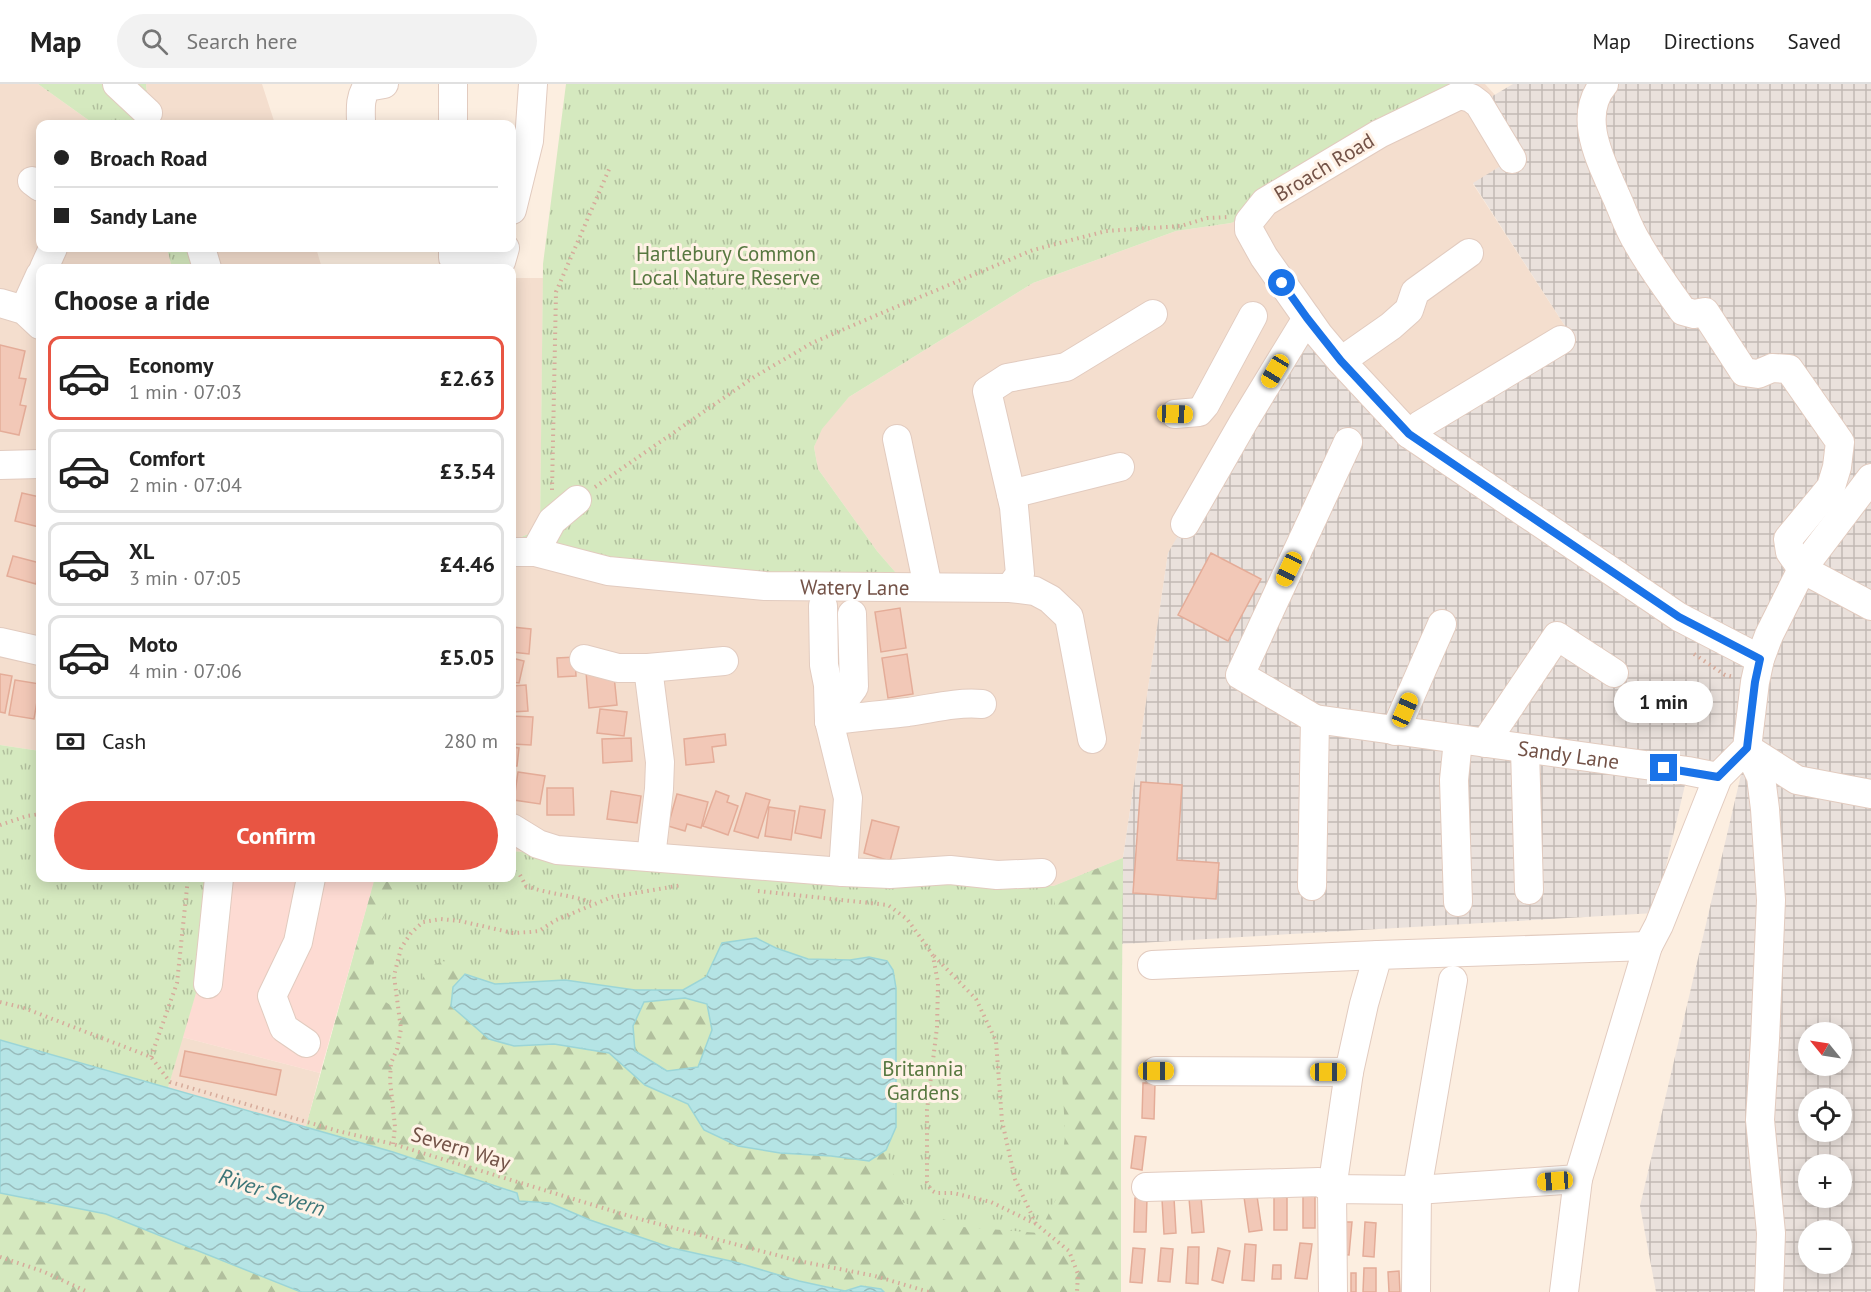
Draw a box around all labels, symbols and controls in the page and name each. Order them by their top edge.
search box [117,14,537,68]
text: Map [30,23,81,60]
icon: search [138,25,171,58]
text: Search here [186,27,297,55]
text: Map [1592,28,1631,55]
text: Directions [1664,28,1755,55]
text: Saved [1788,28,1841,55]
street label: Broach Road [1269,127,1379,207]
text: Broach Road [90,144,207,172]
text: Sandy Lane [90,202,197,230]
park label: Hartlebury Common Local Nature Reserve [632,240,820,291]
route start [1268,269,1295,296]
text: Choose a ride [54,283,210,317]
icon: car [57,351,111,405]
text: Economy [129,351,213,379]
car [1258,351,1292,391]
text: £2.63 [440,364,495,392]
text: 1 min · 07:03 [129,379,242,405]
car [1157,404,1193,424]
icon: car [57,444,111,498]
text: Comfort [129,444,205,472]
text: £3.54 [440,457,495,485]
text: 2 min · 07:04 [129,472,242,498]
icon: car [57,537,111,591]
text: XL [129,537,154,565]
car [1273,549,1305,589]
text: £4.46 [440,550,495,578]
text: 3 min · 07:05 [129,565,242,591]
street label: Watery Lane [800,573,910,601]
icon: car [57,630,111,684]
text: Moto [129,630,178,658]
text: £5.05 [440,643,495,671]
text: 4 min · 07:06 [129,658,242,684]
callout: 1 min [1614,681,1714,723]
text: 1 min [1639,689,1688,715]
car [1389,690,1421,730]
icon: cash [54,725,87,758]
text: Cash [102,727,146,755]
text: 280 m [444,728,498,754]
street label: Sandy Lane [1516,734,1621,775]
route end [1650,754,1677,781]
button: Confirm [54,801,498,870]
north arrow [1798,1022,1852,1076]
map controls [1798,1022,1852,1274]
park label: Britannia Gardens [882,1055,964,1106]
car [1138,1062,1174,1080]
car [1310,1063,1346,1081]
button: locate [1798,1088,1852,1142]
street label: Severn Way [408,1120,514,1176]
button: + [1798,1154,1852,1208]
water label: River Severn [215,1162,329,1222]
car [1536,1171,1574,1191]
button: − [1798,1220,1852,1274]

